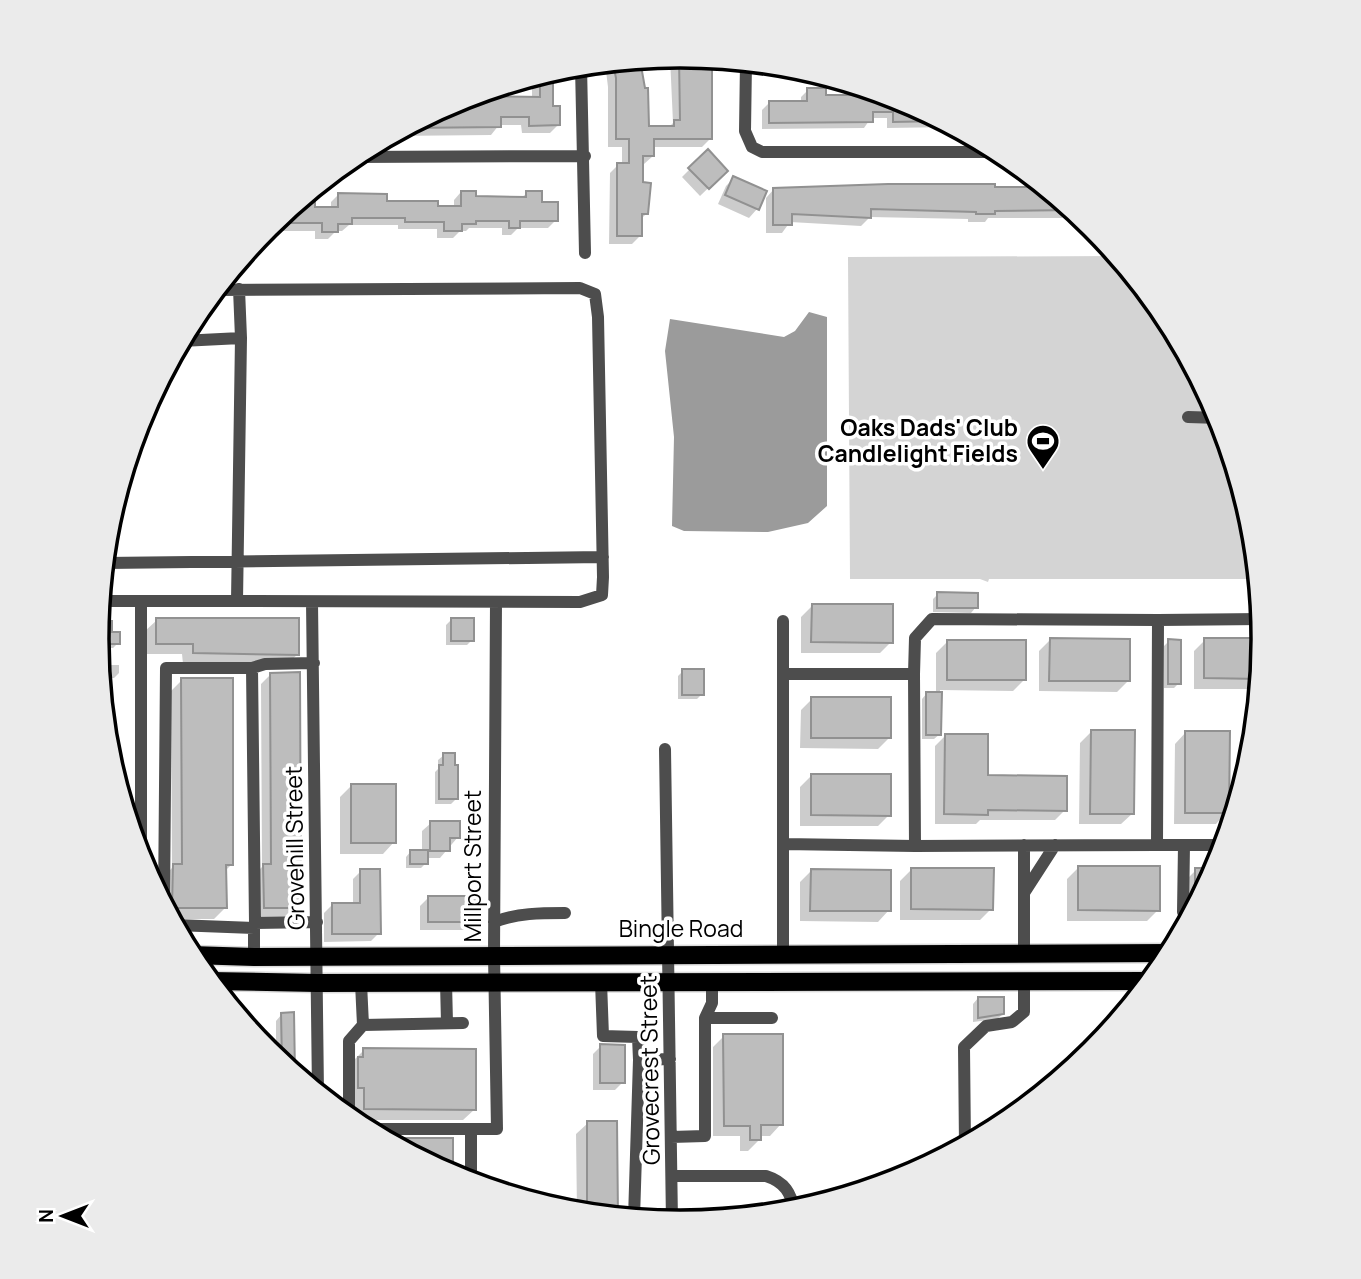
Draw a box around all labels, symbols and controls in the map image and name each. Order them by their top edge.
place label: Oaks Dads' Club Candlelight Fields [818,411,1018,469]
sports icon: Oaks Dads' Club Candlelight Fields [1024,422,1062,471]
street label: Grovehill Street [277,766,311,930]
street label: Millport Street [456,790,488,942]
street label: Bingle Road [619,912,743,944]
street label: Grovecrest Street [631,975,667,1165]
north arrow [28,1181,98,1251]
text: N [33,1209,59,1223]

